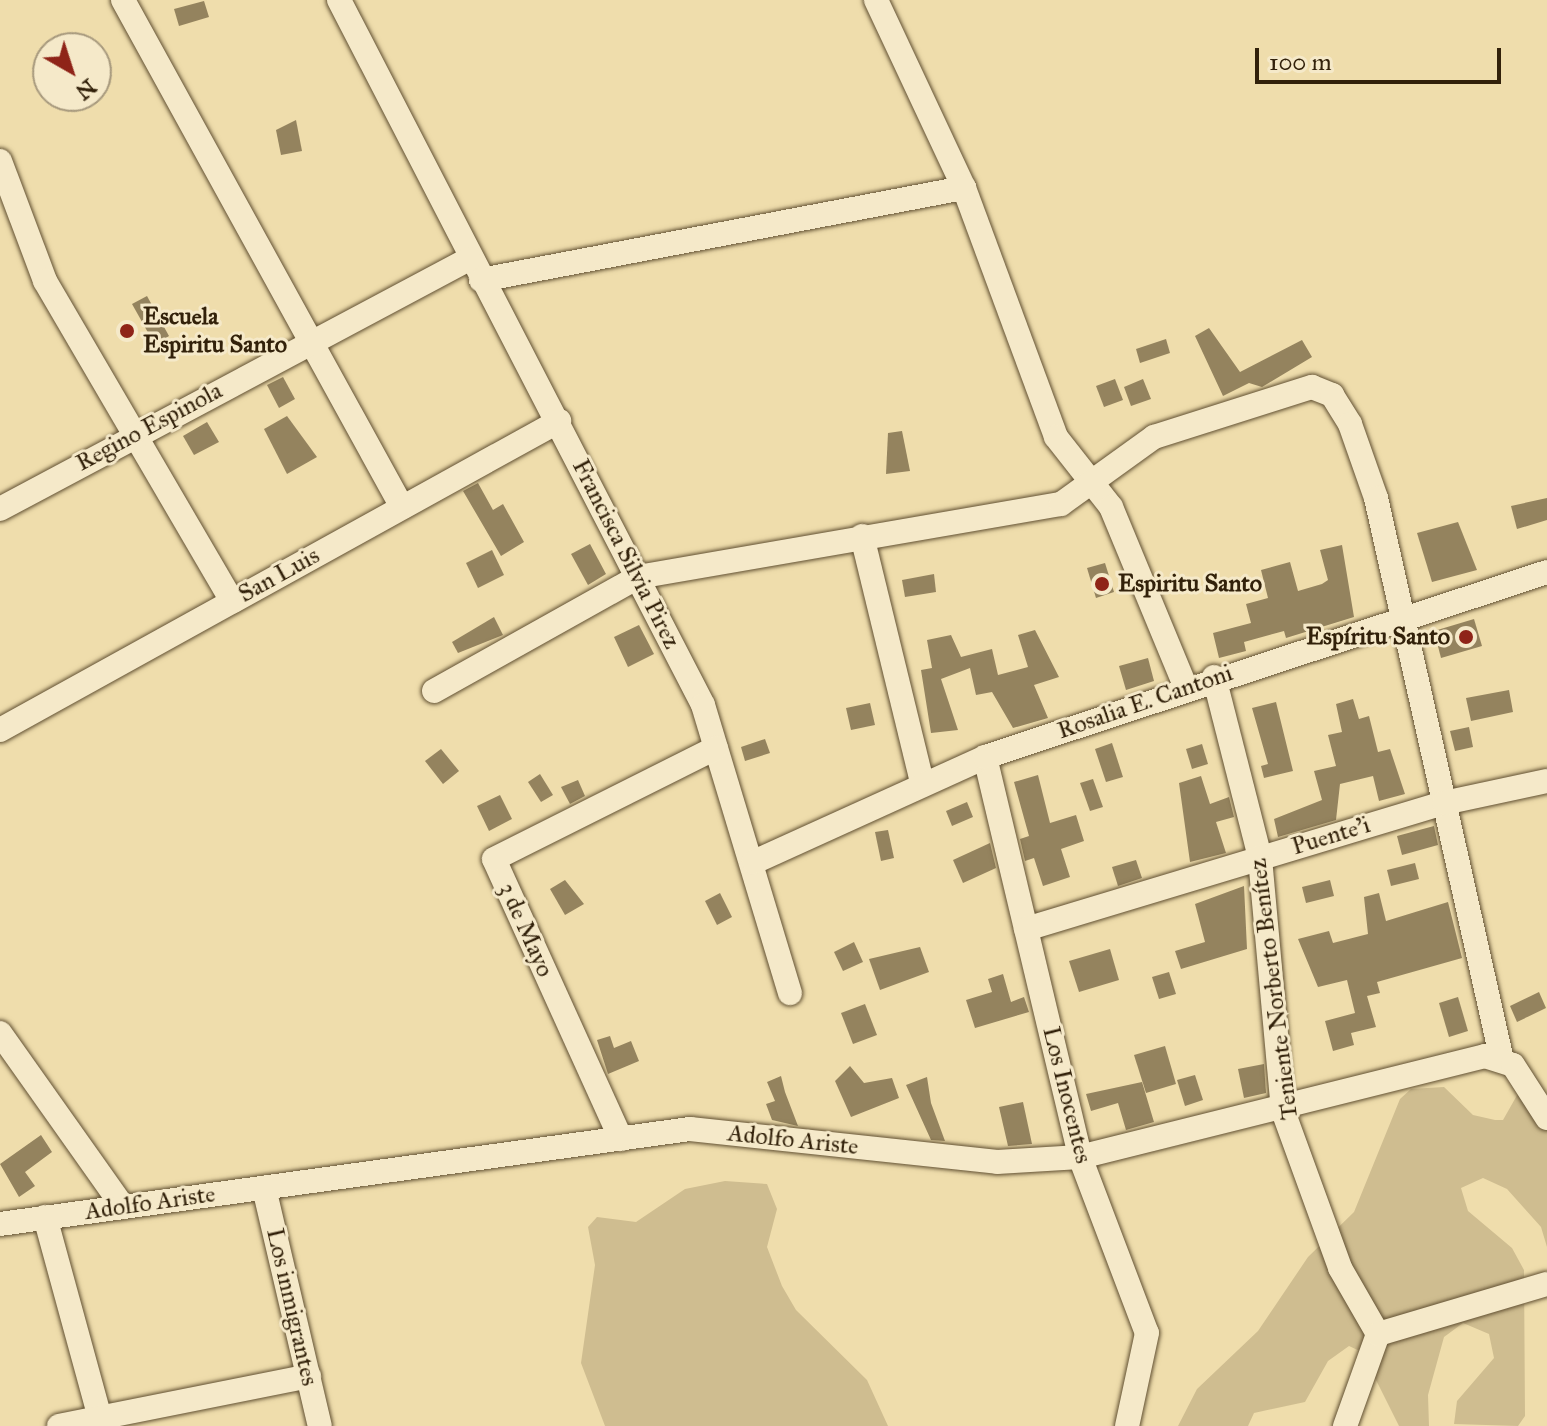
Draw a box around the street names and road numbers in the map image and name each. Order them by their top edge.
street label: Regino Espinola [71,376,227,478]
street label: Francisca Silvia Pirez [566,455,686,653]
street label: San Luis [234,541,324,609]
street label: Rosalia E. Cantoni [1054,659,1236,745]
street label: Puente'i [1288,810,1374,862]
street label: Teniente Norberto Benítez [1244,857,1304,1121]
street label: 3 de Mayo [493,879,559,981]
street label: Los Inocentes [1036,1024,1098,1166]
street label: Adolfo Ariste [726,1119,860,1161]
street label: Adolfo Ariste [83,1180,217,1226]
street label: Los inmigrantes [260,1225,324,1389]

